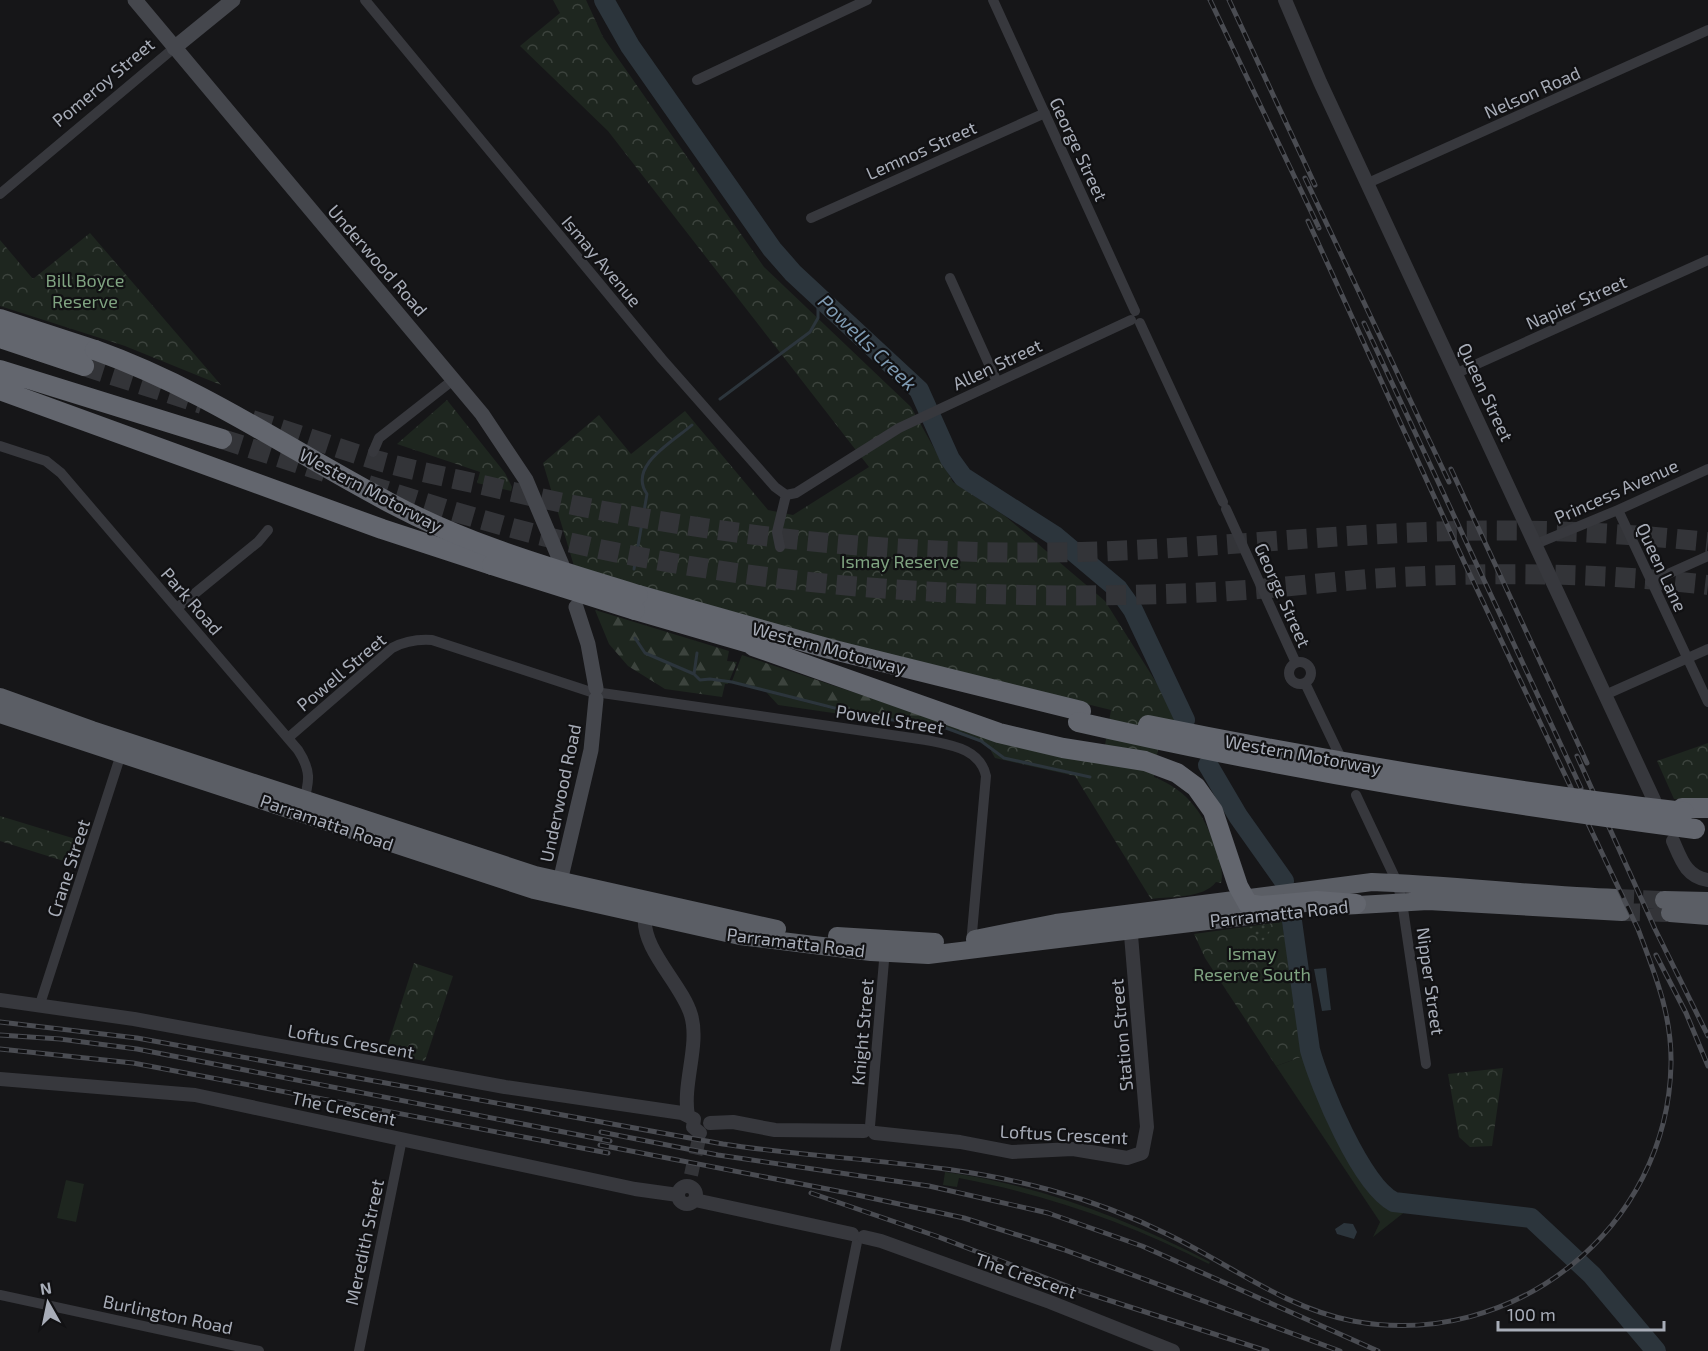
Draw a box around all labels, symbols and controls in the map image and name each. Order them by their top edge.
street label: Pomeroy Street [48,33,159,131]
street label: Nelson Road [1480,61,1584,123]
street label: George Street [1045,94,1113,205]
street label: Lemnos Street [862,116,980,184]
street label: Underwood Road [324,200,432,320]
street label: Ismay Avenue [557,211,647,311]
park label: Bill Boyce Reserve [46,269,124,312]
street label: Napier Street [1522,270,1630,334]
water label: Powells Creek [814,289,922,395]
street label: Allen Street [949,334,1045,394]
street label: Queen Street [1454,339,1518,445]
street label: Western Motorway [296,443,446,537]
street label: Princess Avenue [1551,454,1681,528]
street label: Queen Lane [1632,519,1692,615]
street label: George Street [1250,539,1316,651]
park label: Ismay Reserve [841,550,959,572]
street label: Park Road [157,563,227,639]
street label: Western Motorway [750,617,909,679]
street label: Powell Street [292,628,390,716]
street label: Powell Street [834,700,946,738]
street label: Underwood Road [535,722,585,864]
street label: Western Motorway [1223,729,1383,779]
street label: Parramatta Road [257,789,397,855]
street label: Crane Street [42,816,94,920]
street label: Parramatta Road [1208,895,1350,931]
street label: Parramatta Road [725,923,867,961]
street label: Nipper Street [1413,926,1449,1036]
park label: Ismay Reserve South [1193,942,1311,985]
street label: Knight Street [846,978,878,1086]
street label: Station Street [1105,978,1137,1092]
street label: Loftus Crescent [286,1019,416,1063]
street label: The Crescent [290,1086,398,1130]
street label: Loftus Crescent [999,1120,1129,1148]
street label: Meredith Street [340,1177,388,1307]
street label: The Crescent [972,1247,1080,1303]
north arrow [18,1273,78,1333]
text: N [38,1277,53,1298]
street label: Burlington Road [101,1290,235,1338]
scale bar [1498,1294,1664,1332]
text: 100 m [1507,1303,1556,1325]

